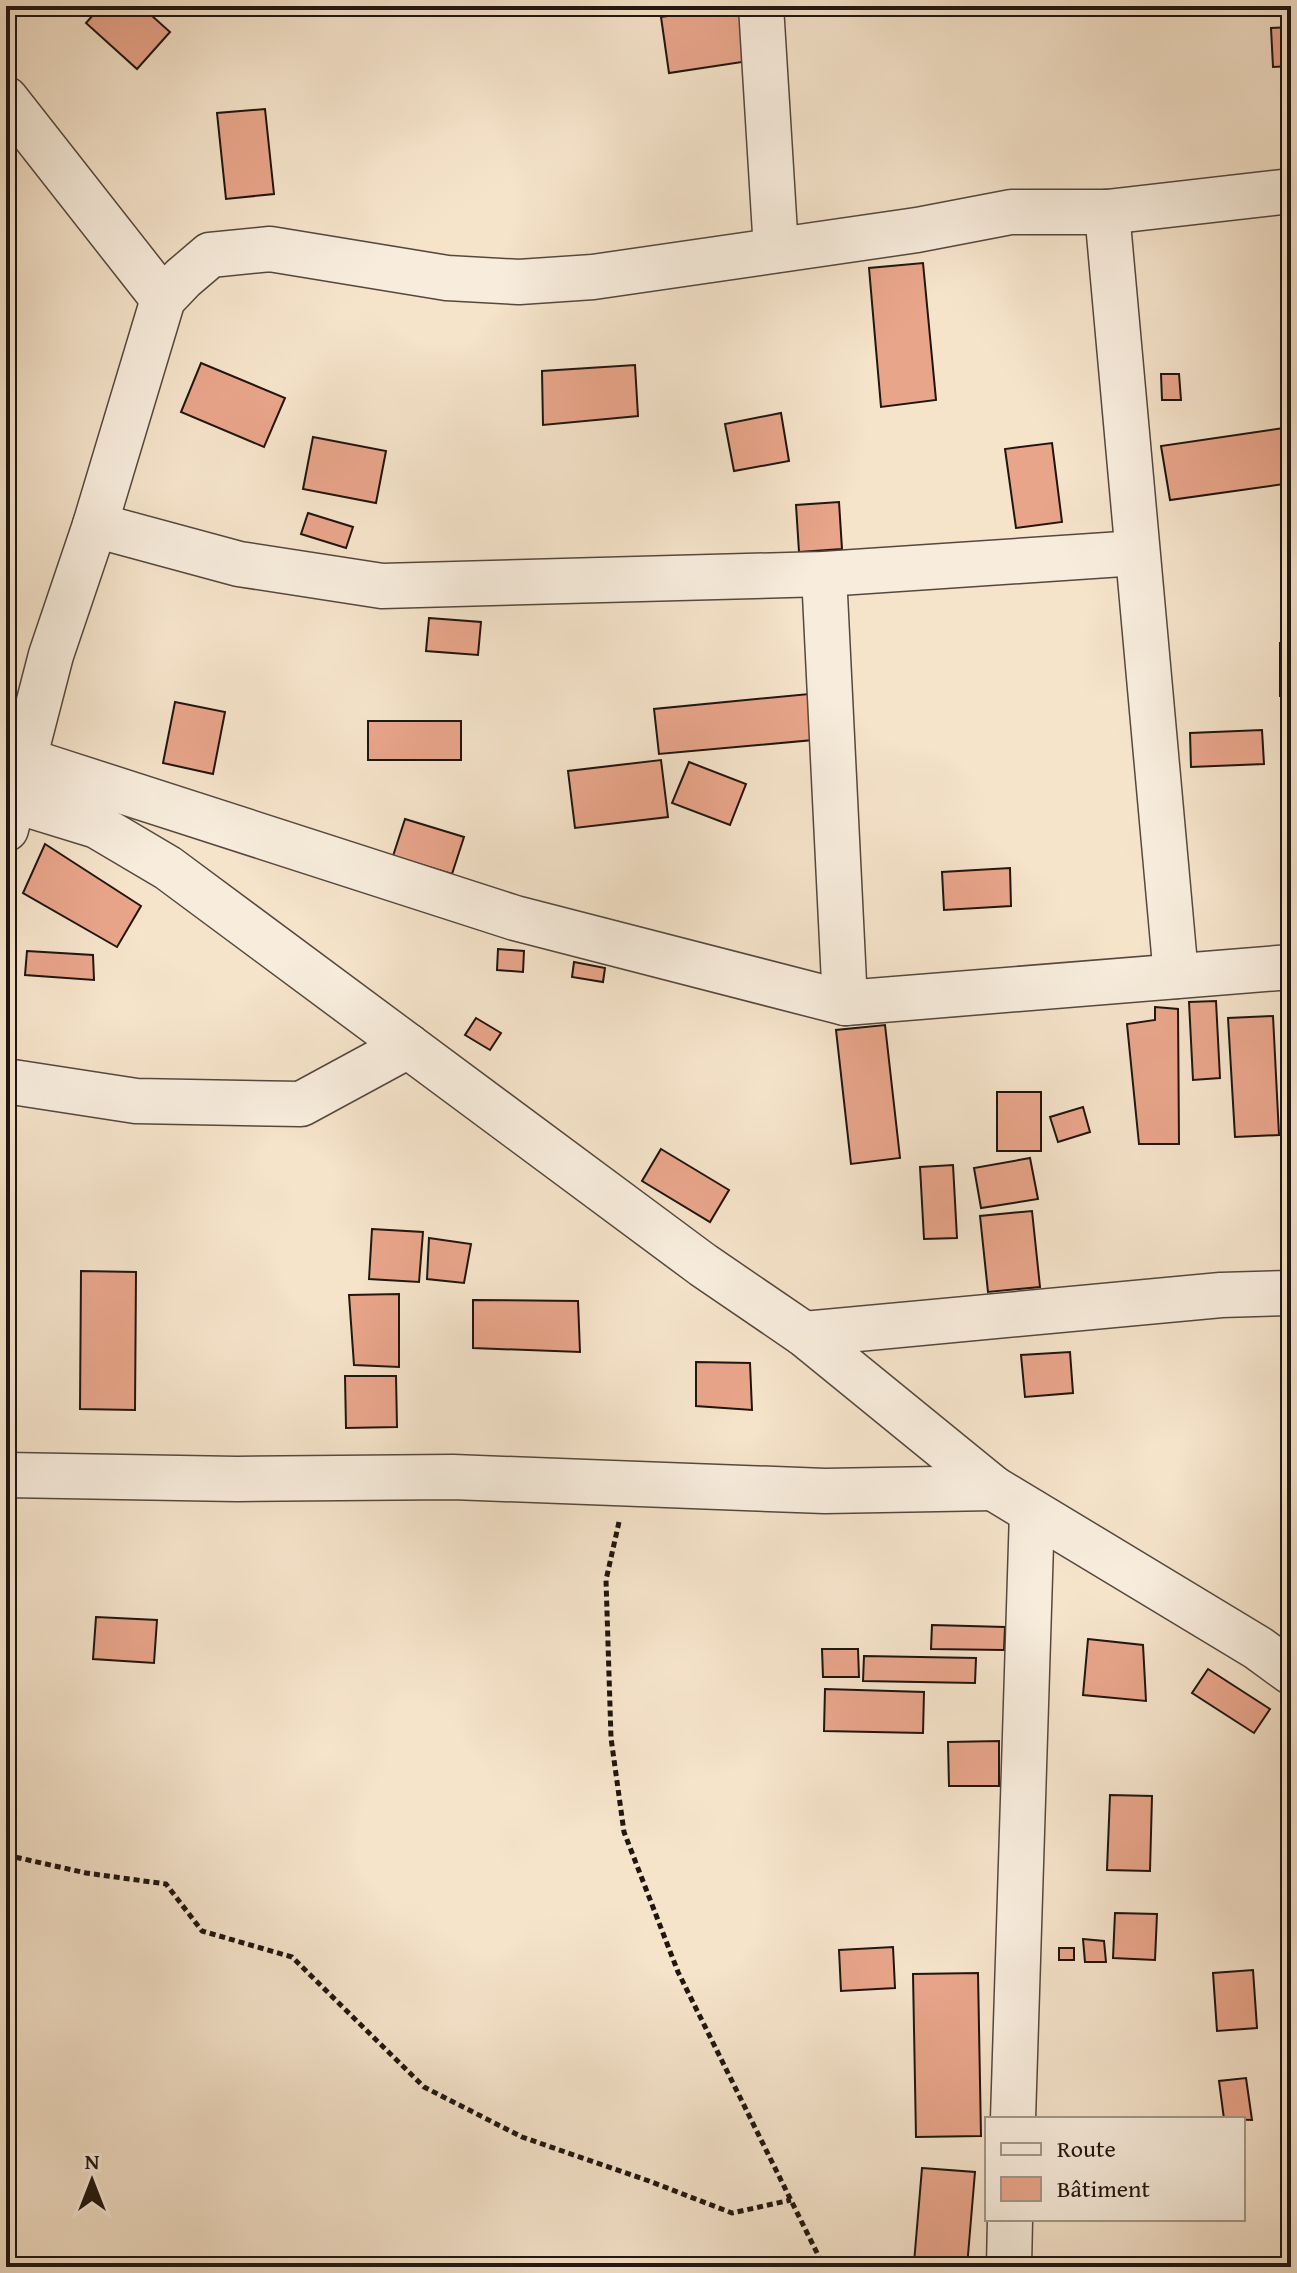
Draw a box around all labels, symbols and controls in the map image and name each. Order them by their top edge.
legend [985,2117,1245,2221]
text: Route [1057,2131,1116,2166]
north arrow [52,2141,132,2221]
text: N [85,2145,100,2177]
text: Bâtiment [1057,2171,1151,2206]

